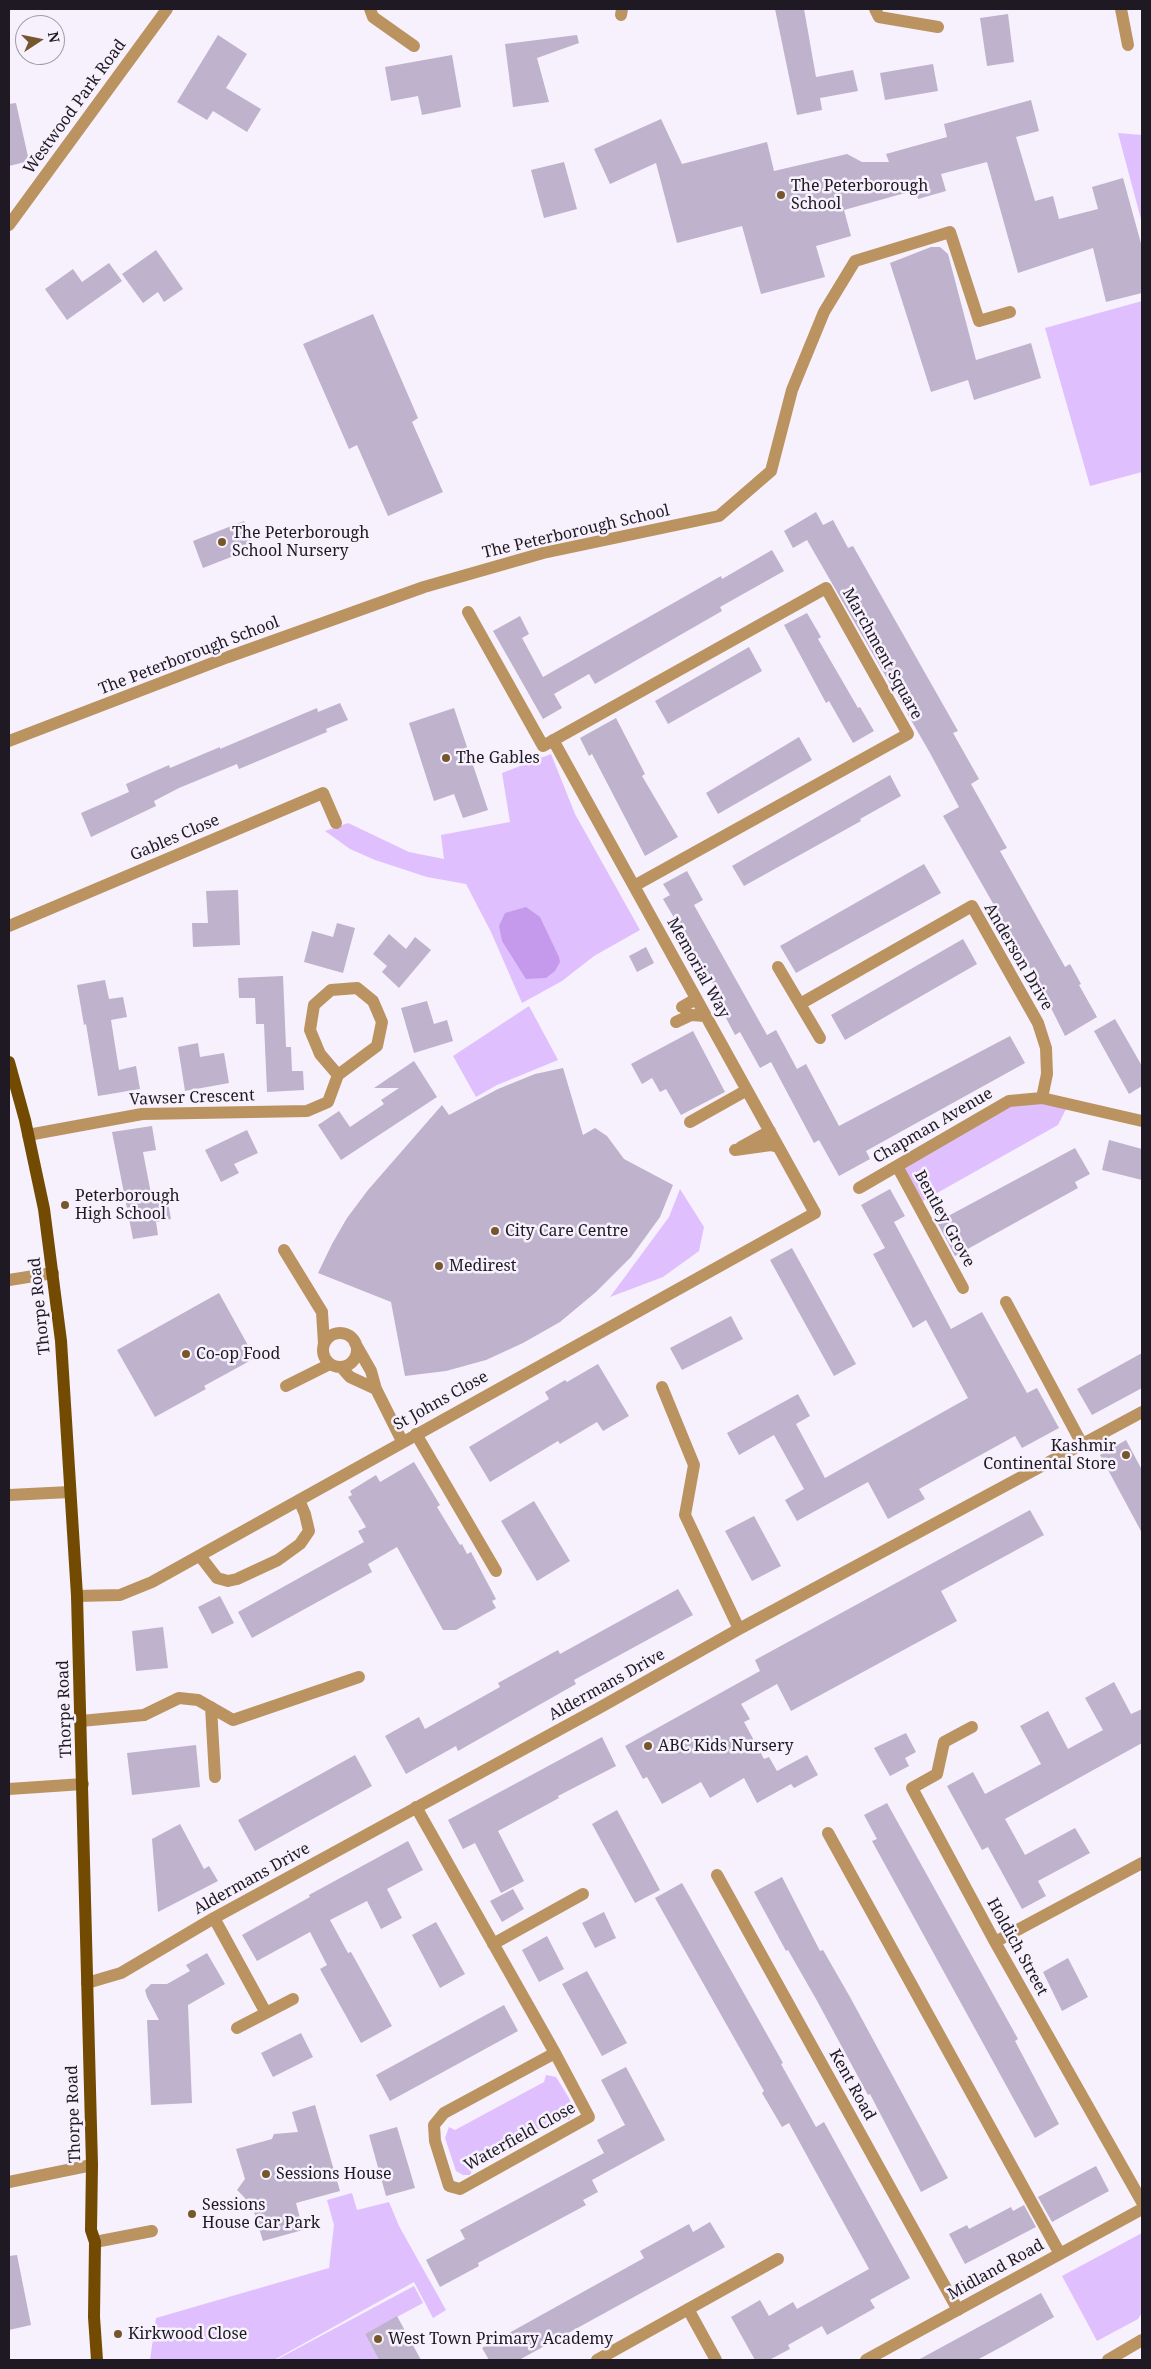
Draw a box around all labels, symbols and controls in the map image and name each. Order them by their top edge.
north arrow [15,15,65,65]
text: N [44,30,65,44]
street label: Westwood Park Road [20,36,130,178]
place label: The Peterborough School [791,176,928,214]
marker: The Peterborough School [775,189,787,201]
street label: The Peterborough School [480,501,672,563]
place label: The Peterborough School Nursery [232,523,369,561]
marker: The Peterborough School Nursery [216,536,228,548]
street label: Marchment Square [838,585,926,723]
street label: The Peterborough School [96,613,282,699]
place label: The Gables [456,748,540,768]
marker: The Gables [440,752,452,764]
street label: Gables Close [128,811,222,865]
street label: Anderson Drive [980,900,1056,1014]
street label: Memorial Way [662,914,734,1022]
street label: Chapman Avenue [870,1084,996,1168]
street label: Vawser Crescent [129,1086,255,1110]
street label: Bentley Grove [909,1167,979,1271]
place label: Peterborough High School [75,1186,180,1224]
marker: Peterborough High School [59,1199,71,1211]
place label: City Care Centre [505,1221,628,1241]
marker: City Care Centre [489,1225,501,1237]
street label: Thorpe Road [25,1256,55,1356]
place label: Medirest [449,1256,516,1276]
marker: Medirest [433,1260,445,1272]
place label: Co-op Food [196,1344,280,1364]
marker: Co-op Food [180,1348,192,1360]
street label: St Johns Close [390,1367,492,1435]
place label: Kashmir Continental Store [983,1436,1116,1474]
marker: Kashmir Continental Store [1120,1449,1132,1461]
street label: Aldermans Drive [545,1645,669,1725]
street label: Thorpe Road [54,1660,76,1758]
place label: ABC Kids Nursery [658,1736,794,1756]
marker: ABC Kids Nursery [642,1740,654,1752]
street label: Aldermans Drive [190,1839,314,1919]
street label: Holdich Street [982,1895,1052,1999]
street label: Kent Road [825,2046,879,2124]
street label: Thorpe Road [63,2065,85,2163]
street label: Waterfield Close [461,2098,579,2176]
place label: Sessions House [276,2164,392,2184]
marker: Sessions House [260,2168,272,2180]
place label: Sessions House Car Park [202,2195,320,2233]
marker: Sessions House Car Park [186,2208,198,2220]
street label: Midland Road [945,2236,1047,2304]
place label: Kirkwood Close [128,2324,247,2344]
marker: Kirkwood Close [112,2328,124,2340]
place label: West Town Primary Academy [388,2329,613,2349]
marker: West Town Primary Academy [372,2333,384,2345]

